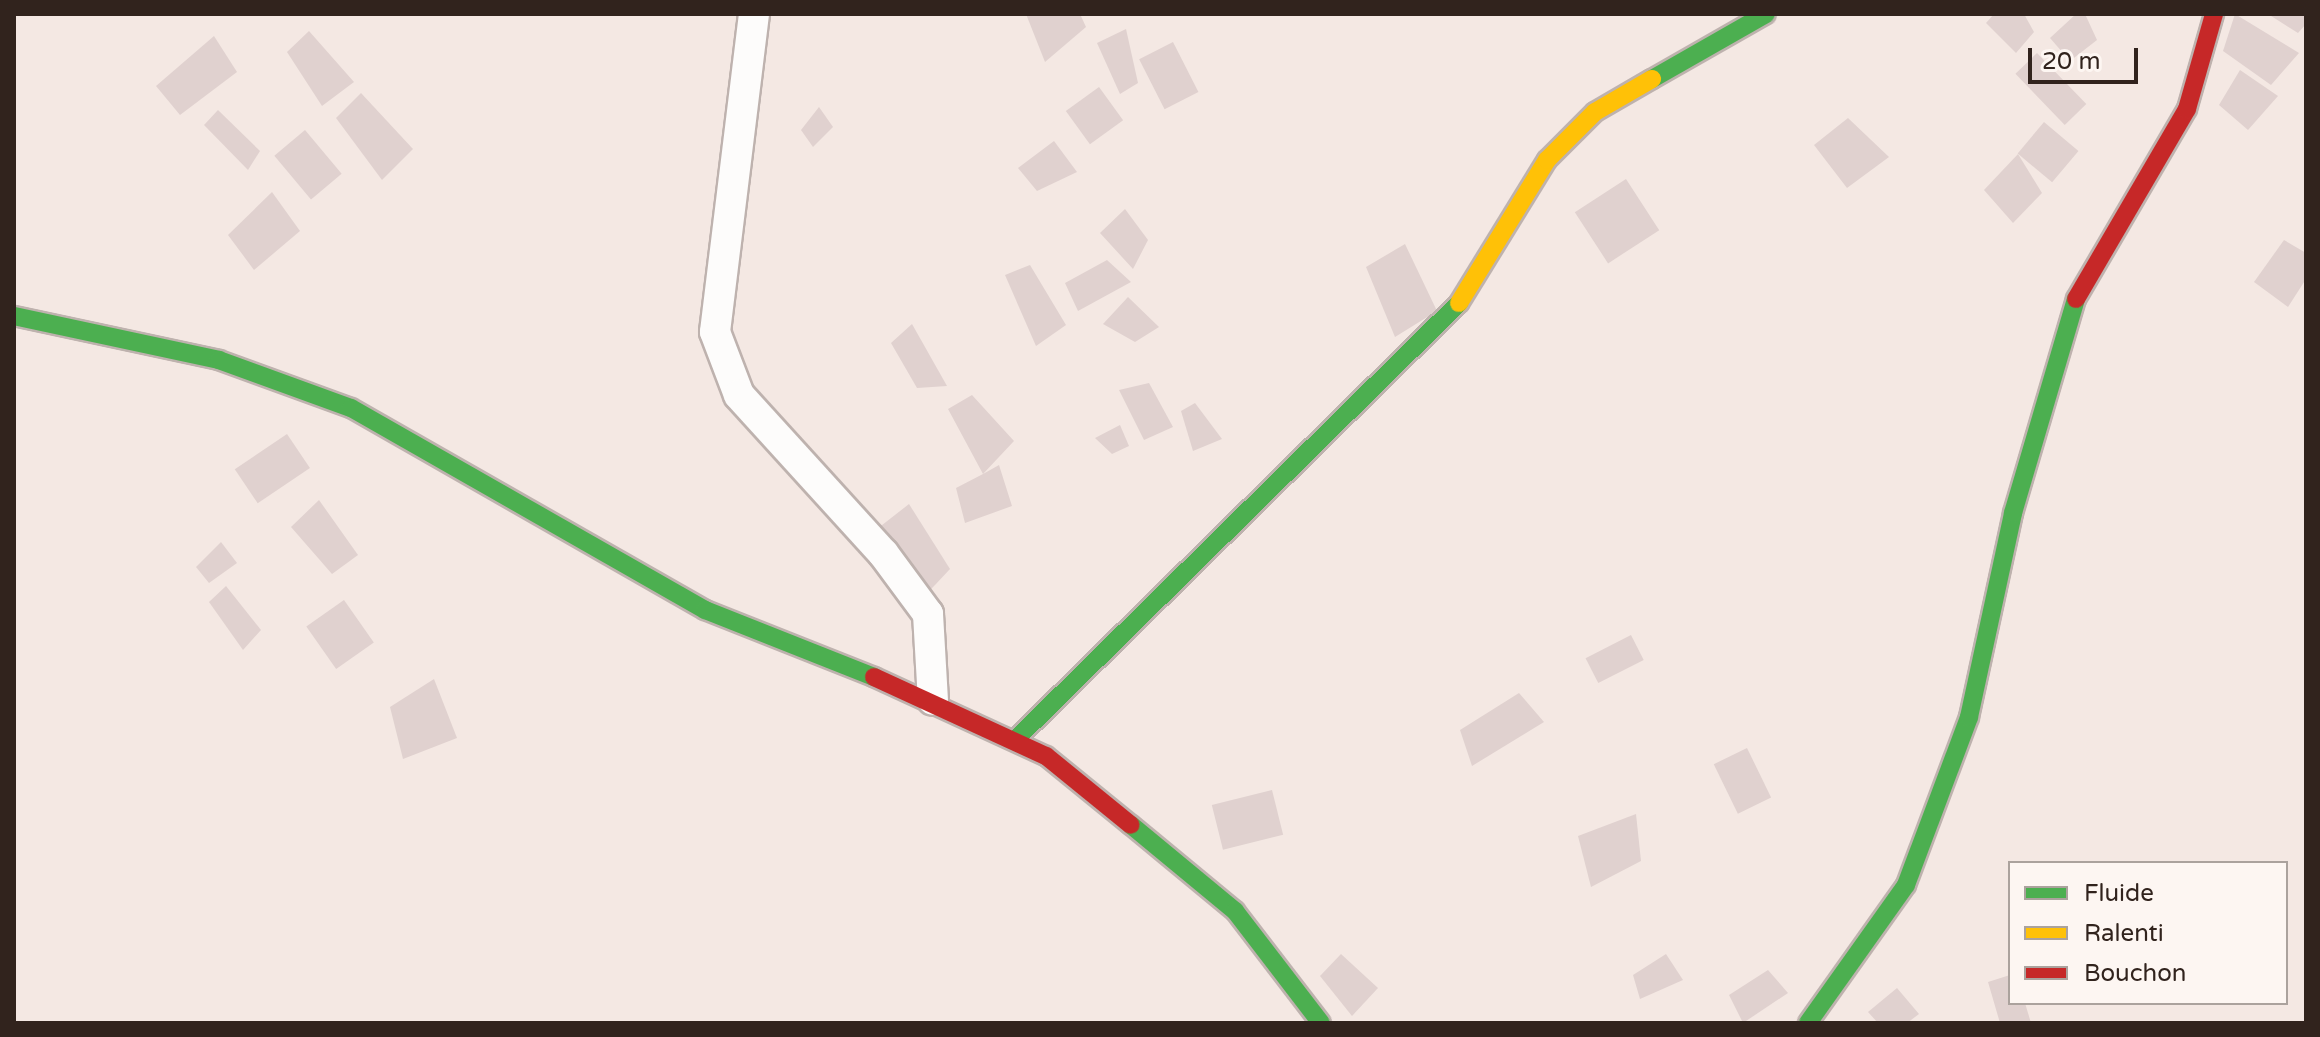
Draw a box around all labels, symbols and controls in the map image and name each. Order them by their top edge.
scale bar [2032,32,2142,82]
text: 20 m [2042,47,2100,76]
legend [2008,861,2288,1005]
text: Fluide [2084,879,2154,908]
text: Ralenti [2084,919,2164,948]
text: Bouchon [2084,959,2186,988]

